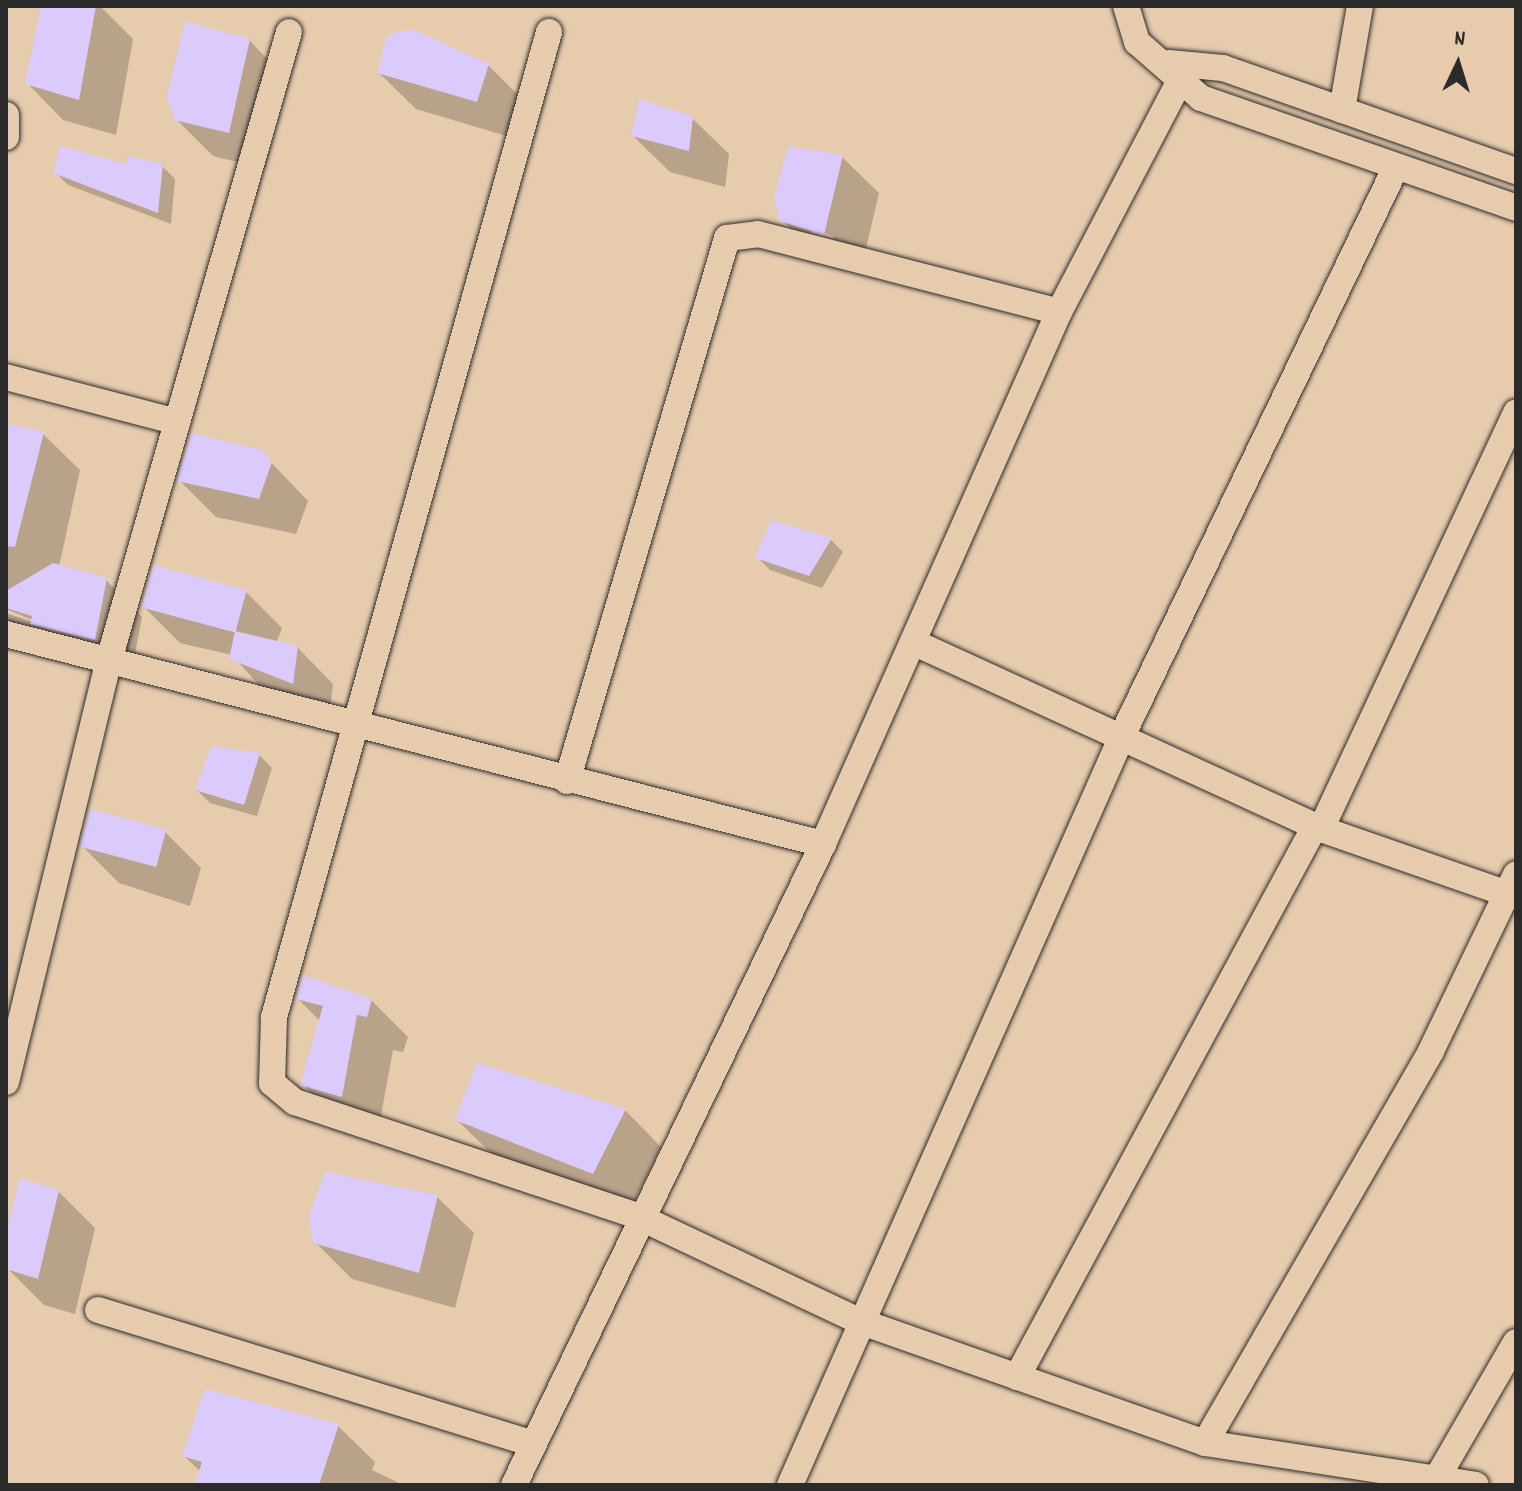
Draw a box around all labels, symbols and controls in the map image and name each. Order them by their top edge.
north arrow [1418,24,1498,104]
text: N [1453,24,1466,55]

